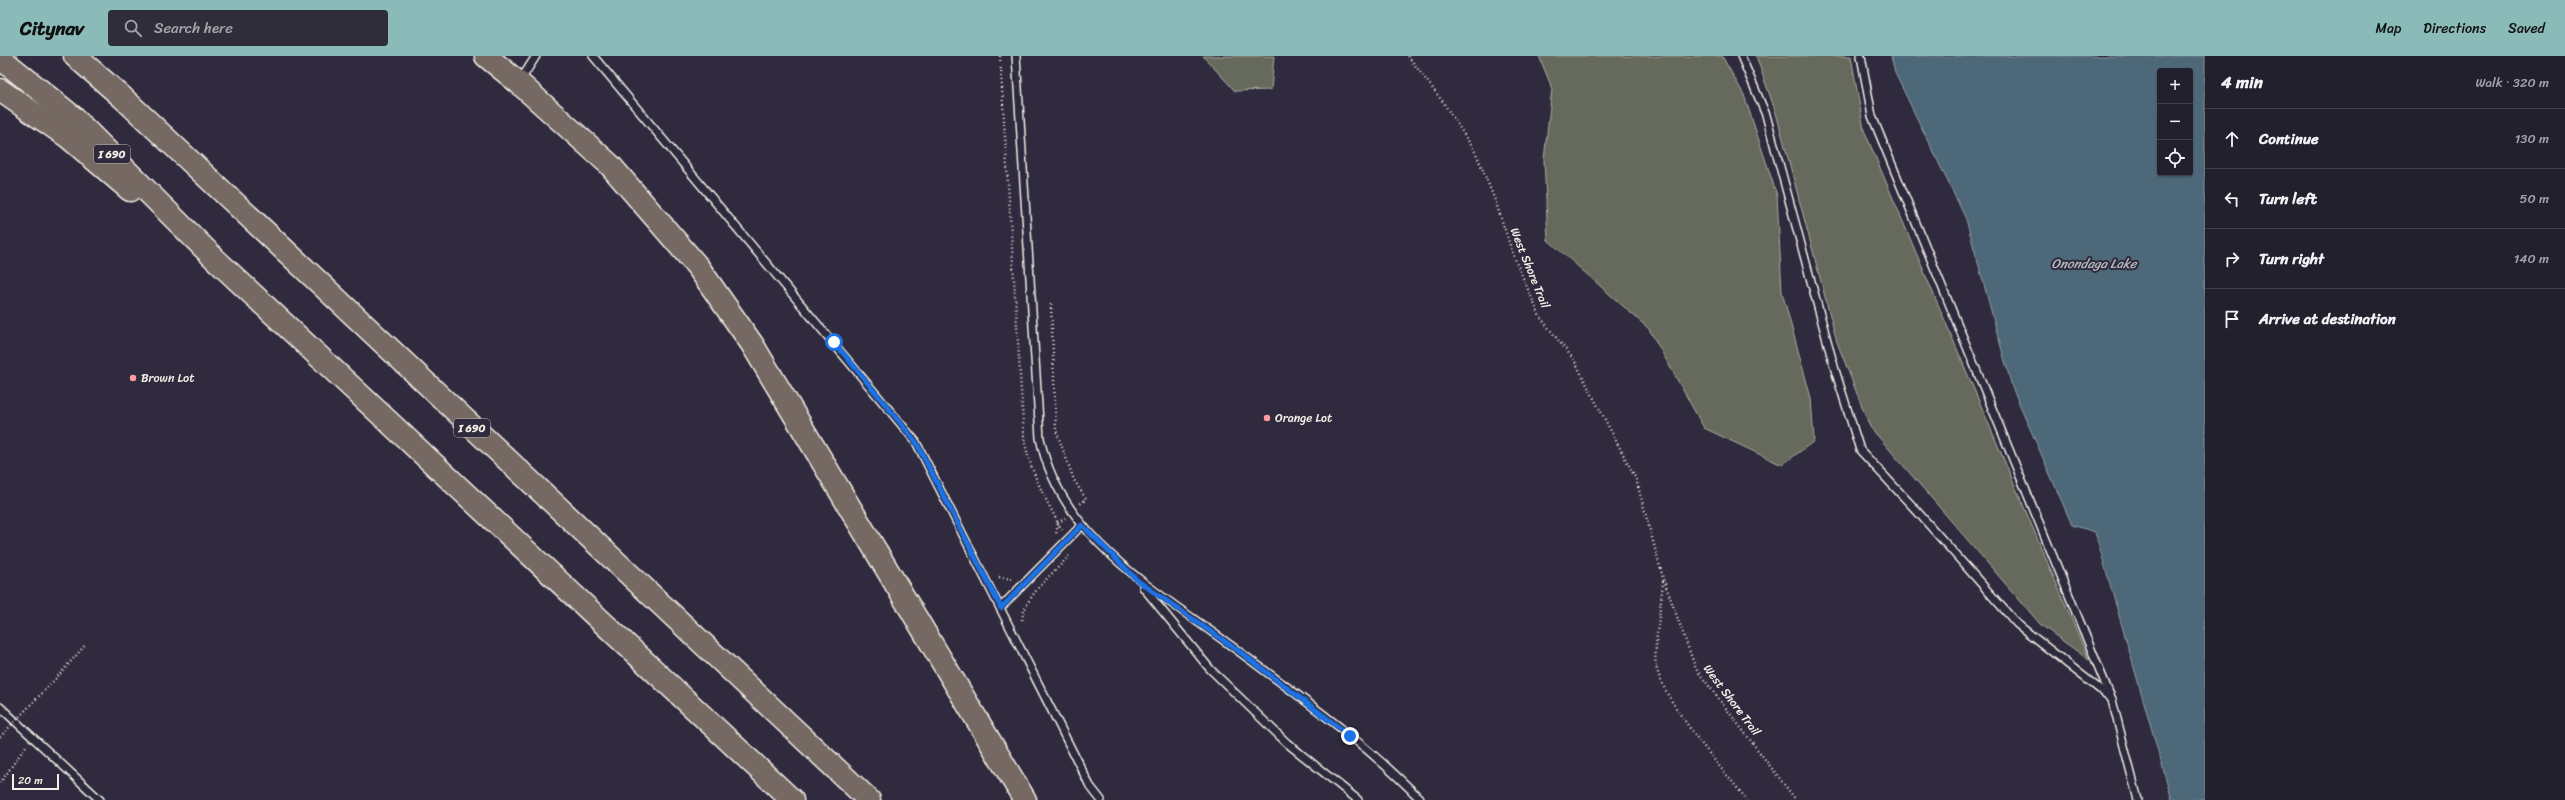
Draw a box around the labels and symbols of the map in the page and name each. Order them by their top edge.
road number: I 690 [94,145,130,163]
street label: West Shore Trail [1504,224,1556,312]
water label: Onondaga Lake [2051,252,2138,275]
route start [825,333,843,351]
place label: Brown Lot [141,367,194,389]
marker: Brown Lot [128,373,138,383]
place label: Orange Lot [1275,407,1332,429]
marker: Orange Lot [1262,413,1272,423]
road number: I 690 [454,419,490,437]
street label: West Shore Trail [1697,659,1767,741]
route end [1341,727,1359,745]
scale bar [12,772,59,791]

